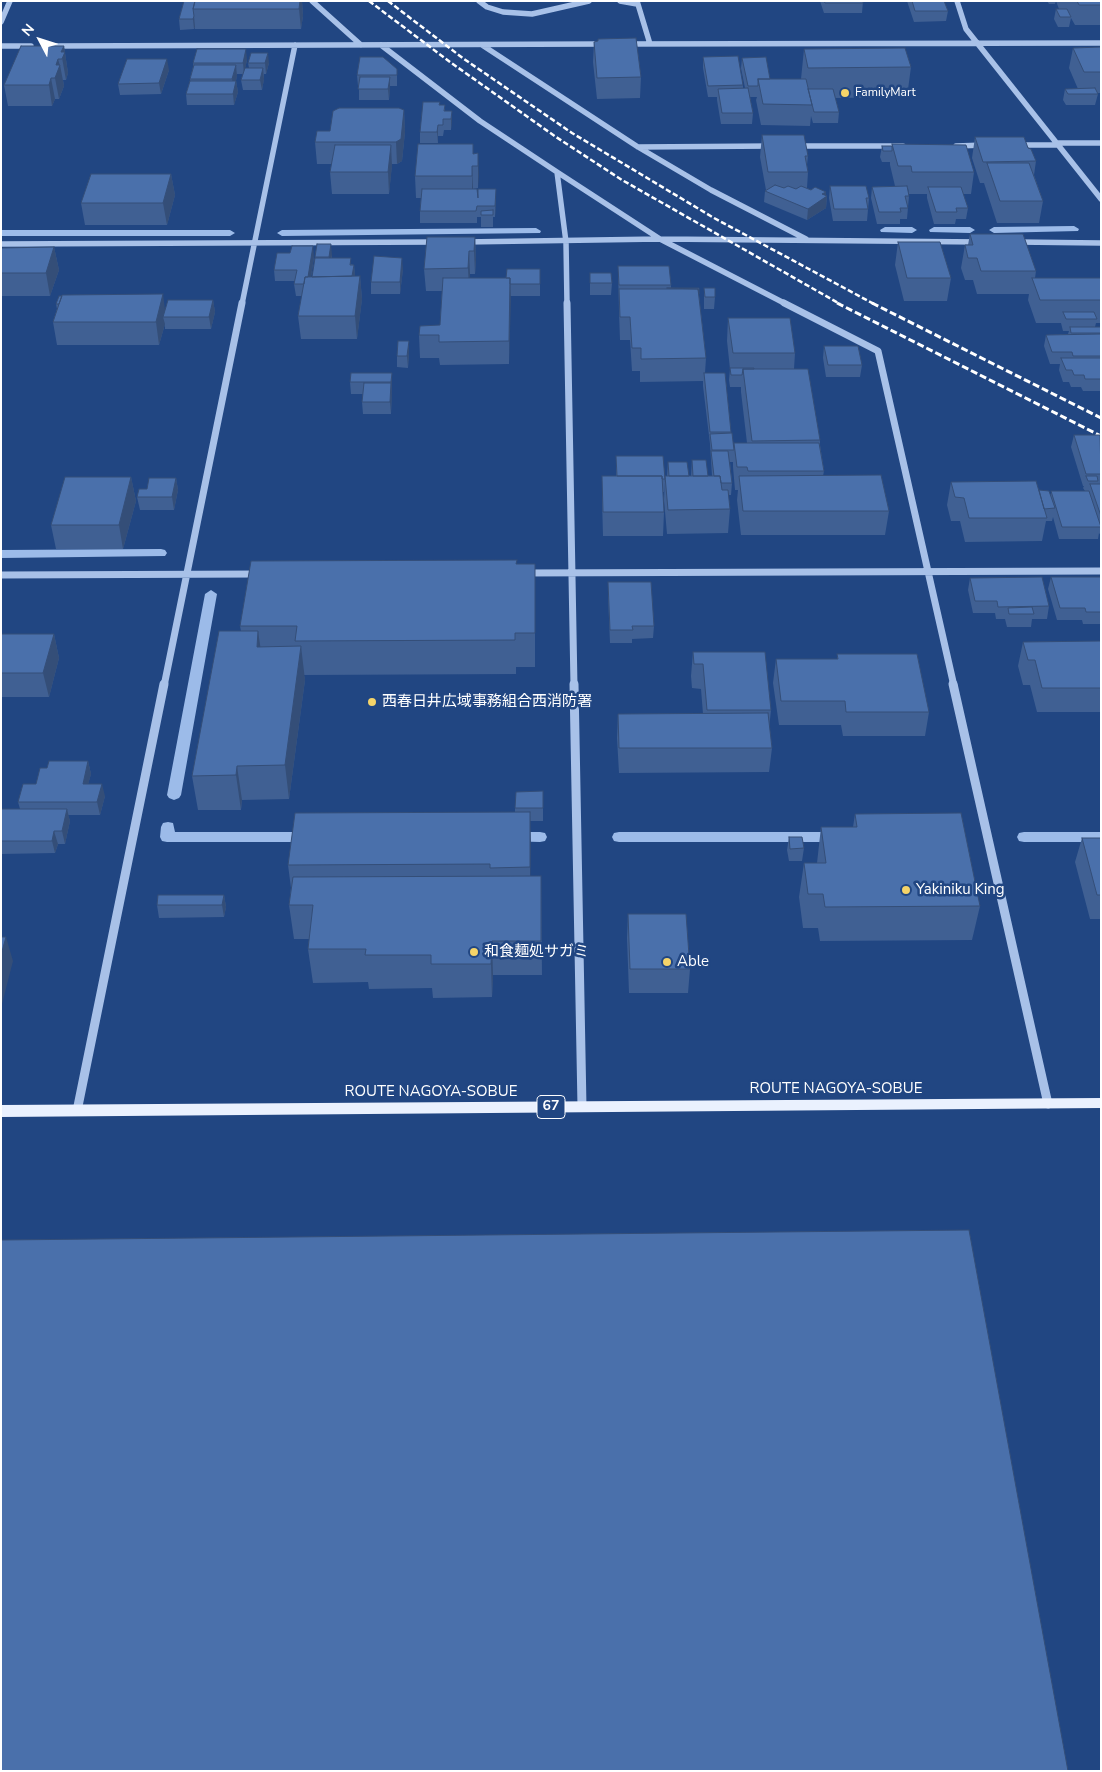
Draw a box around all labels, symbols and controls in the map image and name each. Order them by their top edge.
north arrow [15,15,65,65]
text: N [17,20,39,40]
place label: FamilyMart [855,86,916,100]
marker: FamilyMart [839,87,851,99]
place label: 西春日井広域事務組合西消防署 [382,693,592,711]
marker: 西春日井広域事務組合西消防署 [366,696,378,708]
place label: Yakiniku King [916,881,1005,899]
marker: Yakiniku King [900,884,912,896]
place label: 和食麺処サガミ [484,943,589,961]
marker: 和食麺処サガミ [468,946,480,958]
place label: Able [677,953,709,971]
marker: Able [661,956,673,968]
street label: ROUTE NAGOYA-SOBUE [750,1080,922,1098]
street label: ROUTE NAGOYA-SOBUE [345,1083,517,1101]
road number: 67 [537,1096,565,1118]

